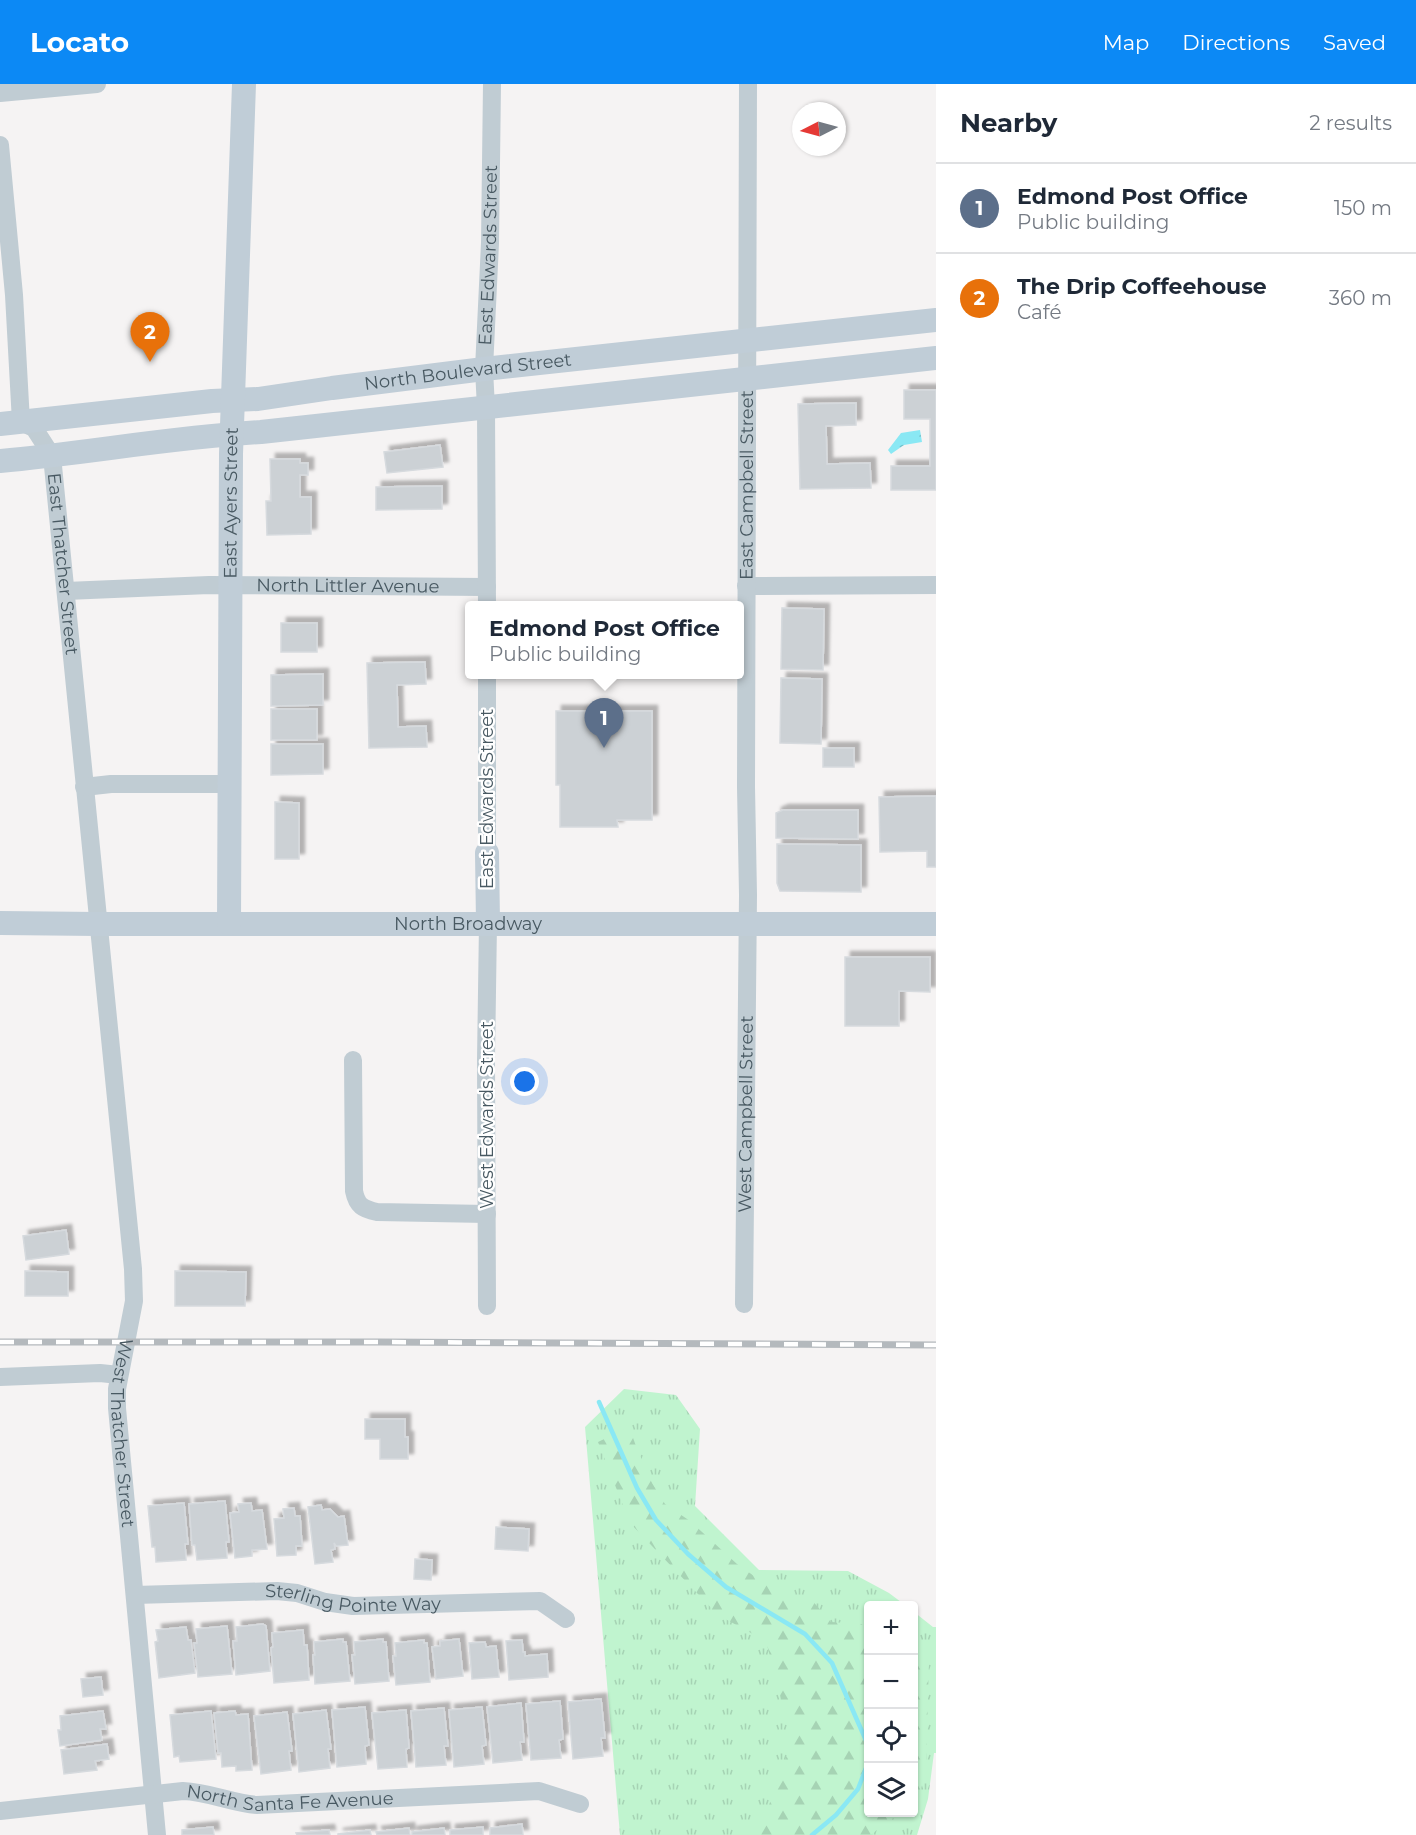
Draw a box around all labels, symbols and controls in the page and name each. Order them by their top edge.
text: Locato [30,25,129,59]
text: Map [1103,30,1149,55]
text: Directions [1182,30,1290,55]
text: Saved [1323,30,1386,55]
north arrow [792,102,846,156]
text: Nearby [960,107,1057,139]
text: 2 results [1309,111,1392,135]
street label: East Edwards Street [474,165,502,346]
text: Edmond Post Office [1017,183,1248,210]
text: 1 [976,196,983,220]
text: 150 m [1334,196,1392,220]
text: Public building [1017,210,1170,234]
text: The Drip Coffeehouse [1017,273,1267,300]
text: 2 [974,286,985,310]
text: 360 m [1329,286,1392,310]
text: Café [1017,300,1062,324]
pin: 2 [130,312,170,362]
street label: North Boulevard Street [363,349,573,395]
street label: East Campbell Street [736,390,758,580]
street label: East Ayers Street [219,427,243,579]
street label: East Thatcher Street [43,472,83,656]
street label: North Littler Avenue [256,574,440,598]
popup [465,601,744,679]
text: Edmond Post Office [489,615,720,642]
text: Public building [489,642,642,666]
pin: 1 [584,698,624,748]
street label: East Edwards Street [476,709,498,889]
street label: North Broadway [394,913,542,935]
street label: West Campbell Street [734,1015,758,1213]
street label: West Edwards Street [476,1021,498,1209]
your location [510,1067,539,1096]
street label: West Thatcher Street [106,1337,139,1529]
street label: Sterling Pointe Way [265,1580,441,1617]
map controls [864,1601,918,1817]
button: + [864,1601,918,1655]
button: − [864,1655,918,1709]
button: locate [864,1709,918,1763]
button: layers [864,1763,918,1817]
street label: North Santa Fe Avenue [185,1780,394,1816]

